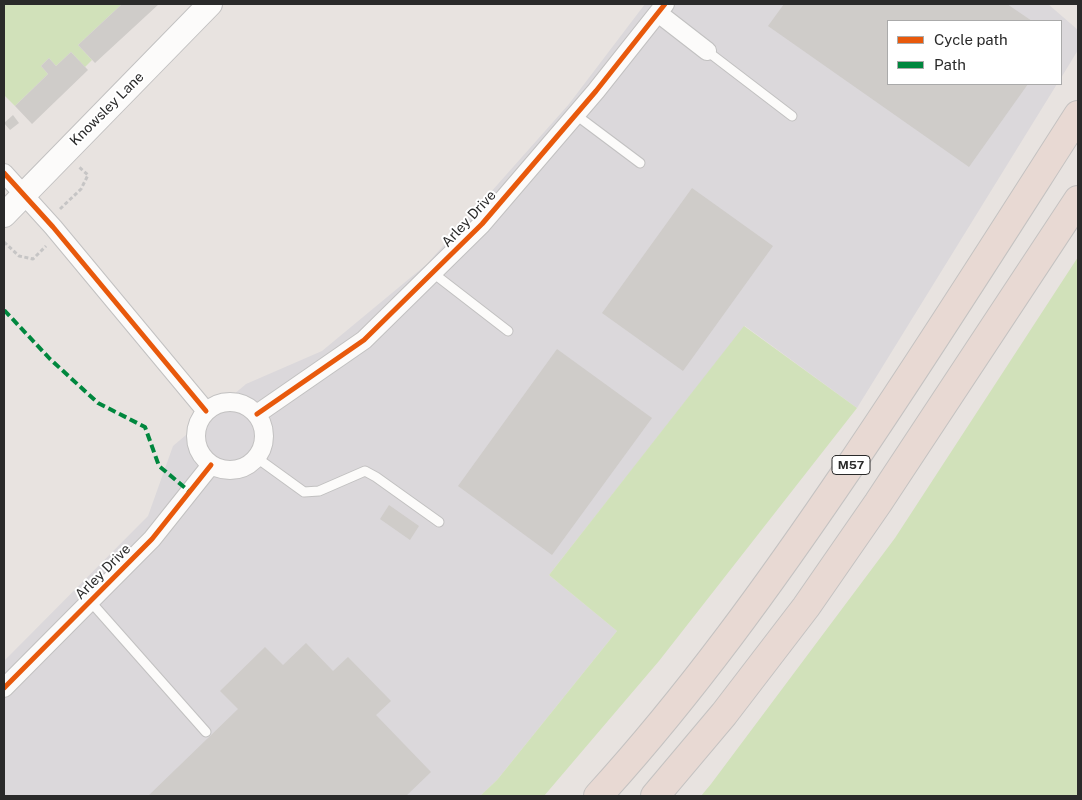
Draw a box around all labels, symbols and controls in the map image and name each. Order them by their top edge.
legend [887,20,1062,85]
text: Cycle path [934,31,1008,48]
text: Path [934,56,966,73]
street label: Knowsley Lane [67,69,147,149]
street label: Arley Drive [438,187,500,251]
road number: M57 [832,456,870,474]
street label: Arley Drive [72,541,134,603]

